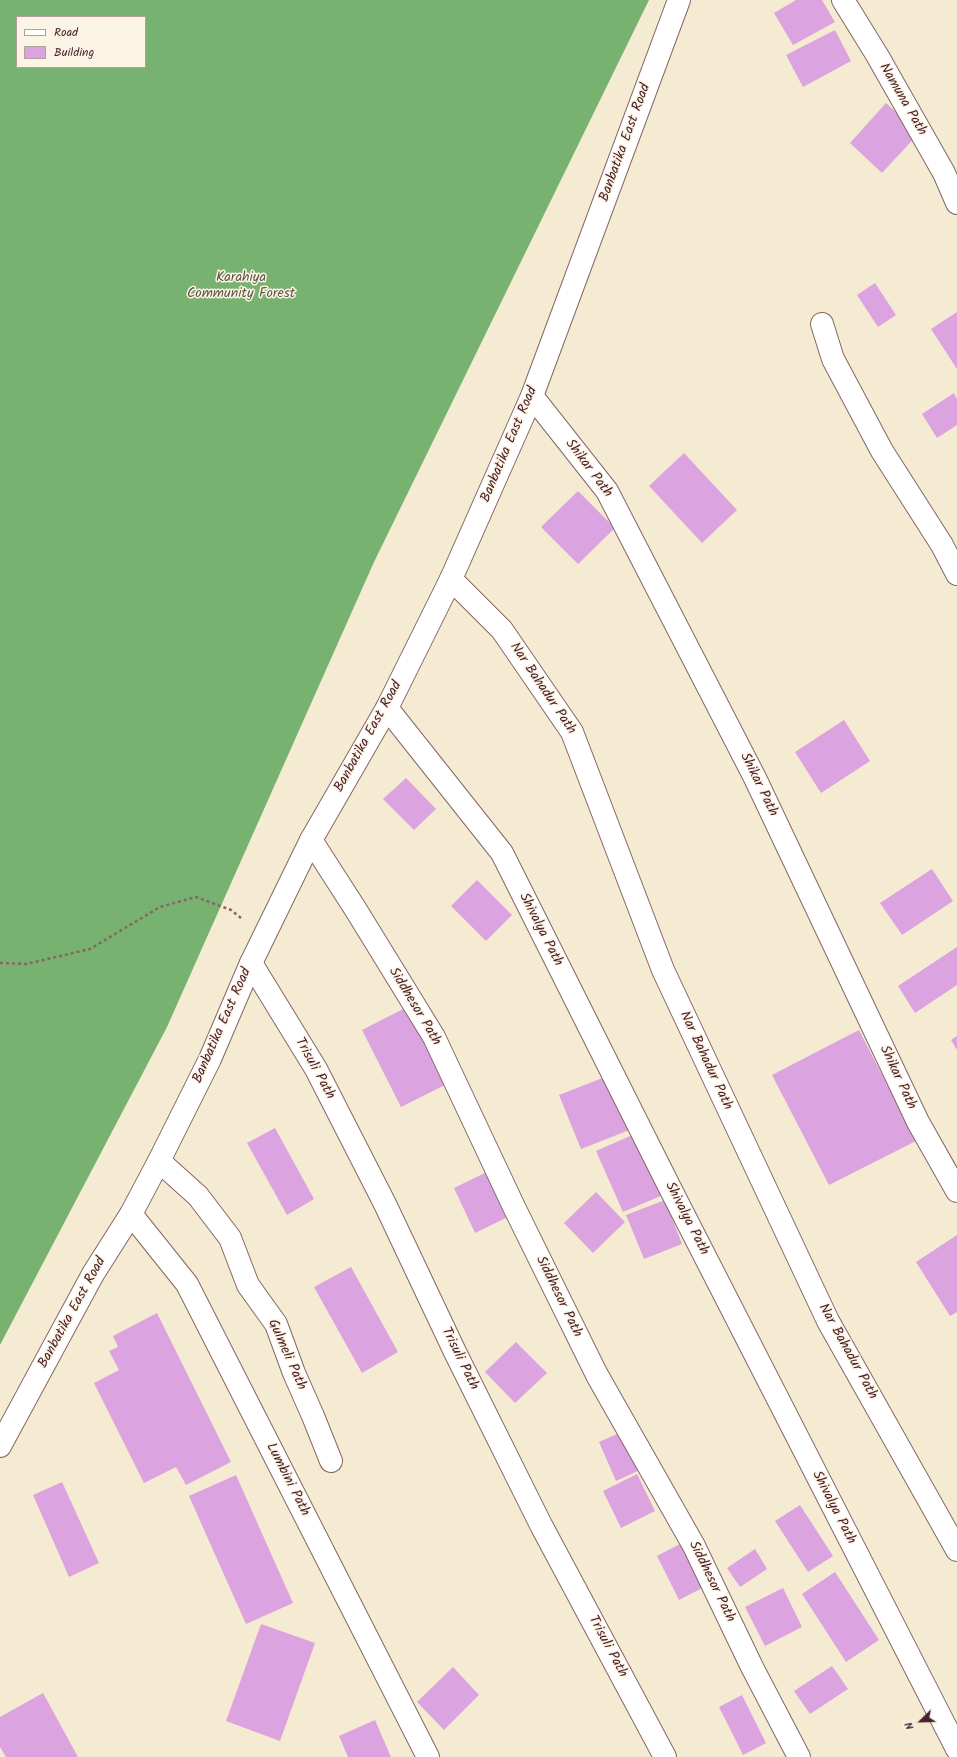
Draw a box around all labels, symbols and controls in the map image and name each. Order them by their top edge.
legend [16,16,146,68]
text: Road [54,23,78,42]
text: Building [54,43,94,62]
street label: Namuna Path [875,61,929,139]
street label: Banbatika East Road [597,82,655,204]
park label: Karahiya Community Forest [187,271,295,304]
street label: Banbatika East Road [478,385,542,505]
street label: Shikar Path [561,436,615,502]
street label: Nar Bahadur Path [505,640,579,738]
street label: Banbatika East Road [332,679,406,795]
street label: Shikar Path [735,750,781,820]
street label: Shivalya Path [514,891,566,969]
street label: Siddhesor Path [384,965,444,1049]
street label: Banbatika East Road [190,966,256,1086]
street label: Nar Bahadur Path [675,1009,735,1113]
street label: Trisuli Path [290,1035,338,1103]
street label: Shikar Path [875,1043,919,1113]
street label: Shivalya Path [660,1180,712,1258]
street label: Siddhesor Path [531,1254,585,1340]
street label: Banbatika East Road [36,1255,110,1371]
street label: Nar Bahadur Path [814,1301,880,1403]
street label: Gulmeli Path [263,1317,309,1393]
street label: Trisuli Path [437,1325,481,1393]
street label: Lumbini Path [261,1441,313,1519]
street label: Shivalya Path [807,1469,859,1547]
street label: Siddhesor Path [684,1539,738,1625]
street label: Trisuli Path [584,1613,630,1681]
north arrow [901,1701,941,1741]
text: N [900,1719,920,1732]

